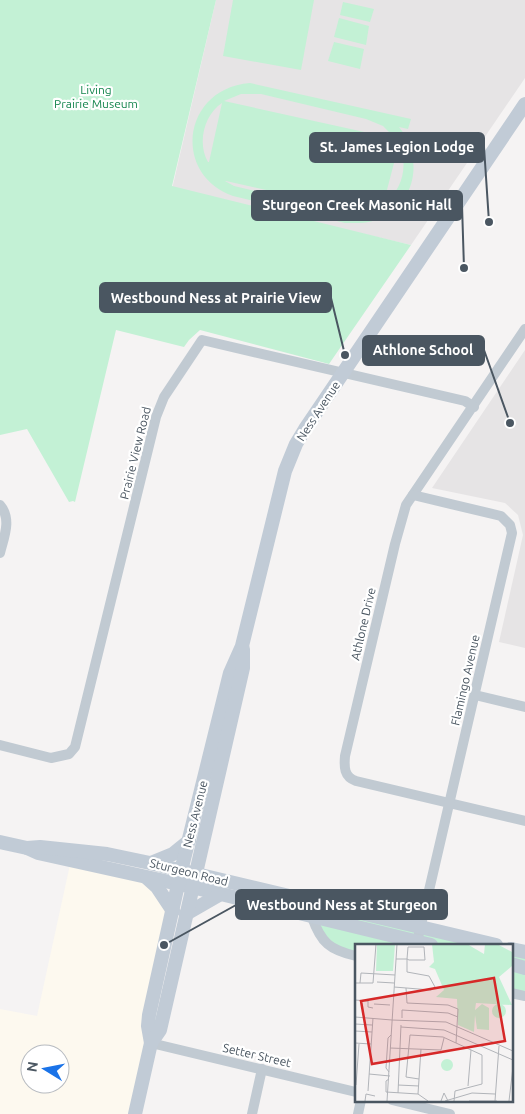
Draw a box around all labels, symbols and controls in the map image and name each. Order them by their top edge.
park label: Living Prairie Museum [54,83,138,110]
callout: St. James Legion Lodge [310,133,484,162]
text: St. James Legion Lodge [320,139,474,155]
callout: Sturgeon Creek Masonic Hall [252,191,462,220]
text: Sturgeon Creek Masonic Hall [262,197,452,213]
callout: Westbound Ness at Prairie View [100,283,331,312]
text: Westbound Ness at Prairie View [111,290,321,306]
callout: Athlone School [363,336,484,365]
text: Athlone School [373,342,473,358]
street label: Ness Avenue [294,379,342,443]
street label: Prairie View Road [117,405,153,501]
street label: Athlone Drive [348,586,378,662]
street label: Flamingo Avenue [448,633,482,727]
street label: Ness Avenue [180,779,210,849]
street label: Sturgeon Road [149,856,229,888]
callout: Westbound Ness at Sturgeon [236,890,447,919]
text: Westbound Ness at Sturgeon [246,897,438,913]
inset map [355,944,512,1102]
street label: Setter Street [222,1041,293,1069]
north arrow [20,1044,70,1094]
text: N [23,1060,41,1073]

